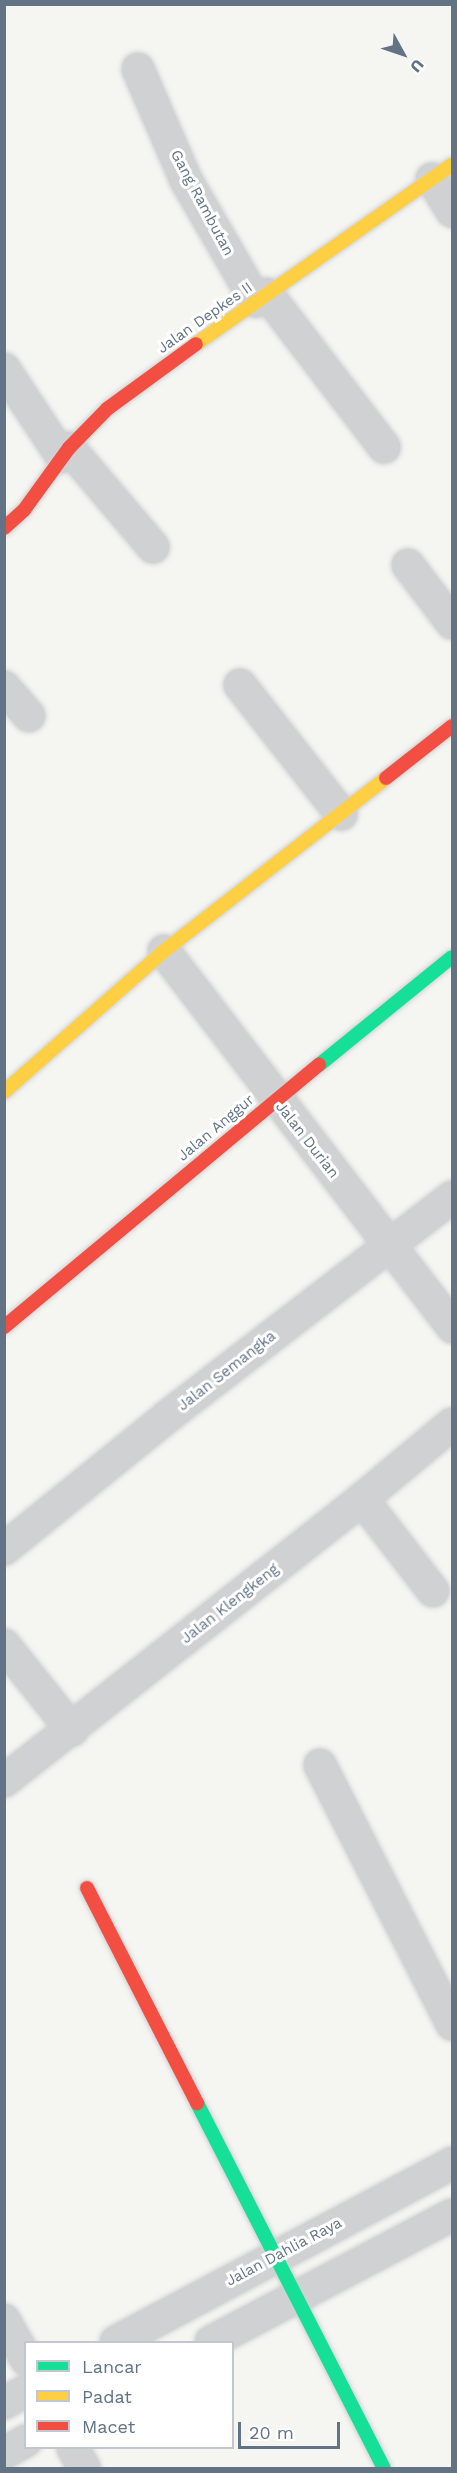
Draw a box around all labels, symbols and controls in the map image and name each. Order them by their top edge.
north arrow [373,24,433,84]
text: U [406,55,428,76]
street label: Gang Rambutan [167,147,237,259]
street label: Jalan Depkes II [154,279,256,357]
street label: Jalan Anggur [174,1091,258,1165]
street label: Jalan Durian [272,1098,342,1182]
street label: Jalan Semangka [174,1327,280,1415]
street label: Jalan Klengkeng [178,1560,282,1648]
street label: Jalan Dahlia Raya [223,2214,345,2290]
legend [24,2341,234,2449]
text: Lancar [82,2356,142,2377]
text: Padat [82,2386,132,2407]
scale bar [241,2410,343,2448]
text: Macet [82,2416,135,2437]
text: 20 m [249,2422,294,2443]

